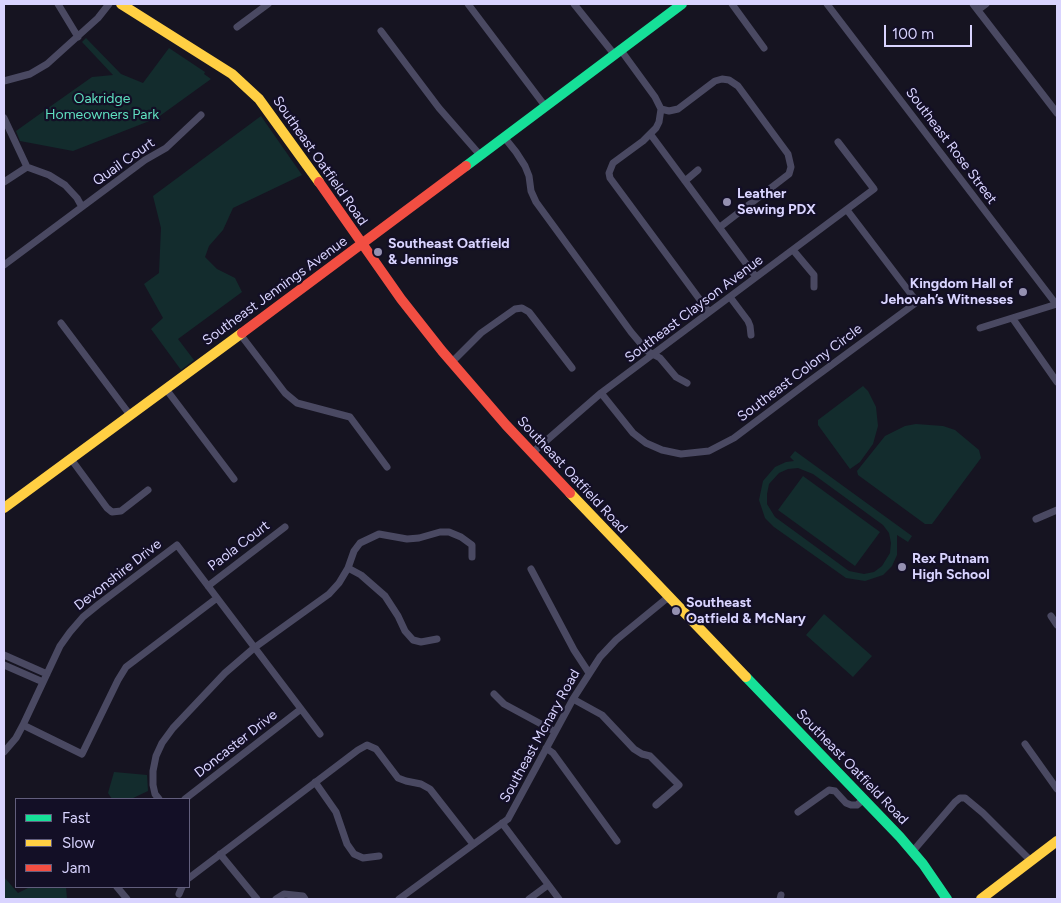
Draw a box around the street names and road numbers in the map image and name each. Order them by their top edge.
street label: Southeast Rose Street [902,84,1000,208]
street label: Southeast Oatfield Road [269,93,371,229]
street label: Quail Court [90,135,158,189]
street label: Southeast Jennings Avenue [199,233,351,349]
street label: Southeast Clayson Avenue [622,252,766,366]
street label: Southeast Colony Circle [734,321,866,425]
street label: Southeast Oatfield Road [513,413,631,537]
street label: Paola Court [205,517,273,575]
street label: Devonshire Drive [71,536,165,614]
street label: Southeast Mcnary Road [496,666,584,806]
street label: Southeast Oatfield Road [792,706,912,828]
street label: Doncaster Drive [191,707,281,781]

